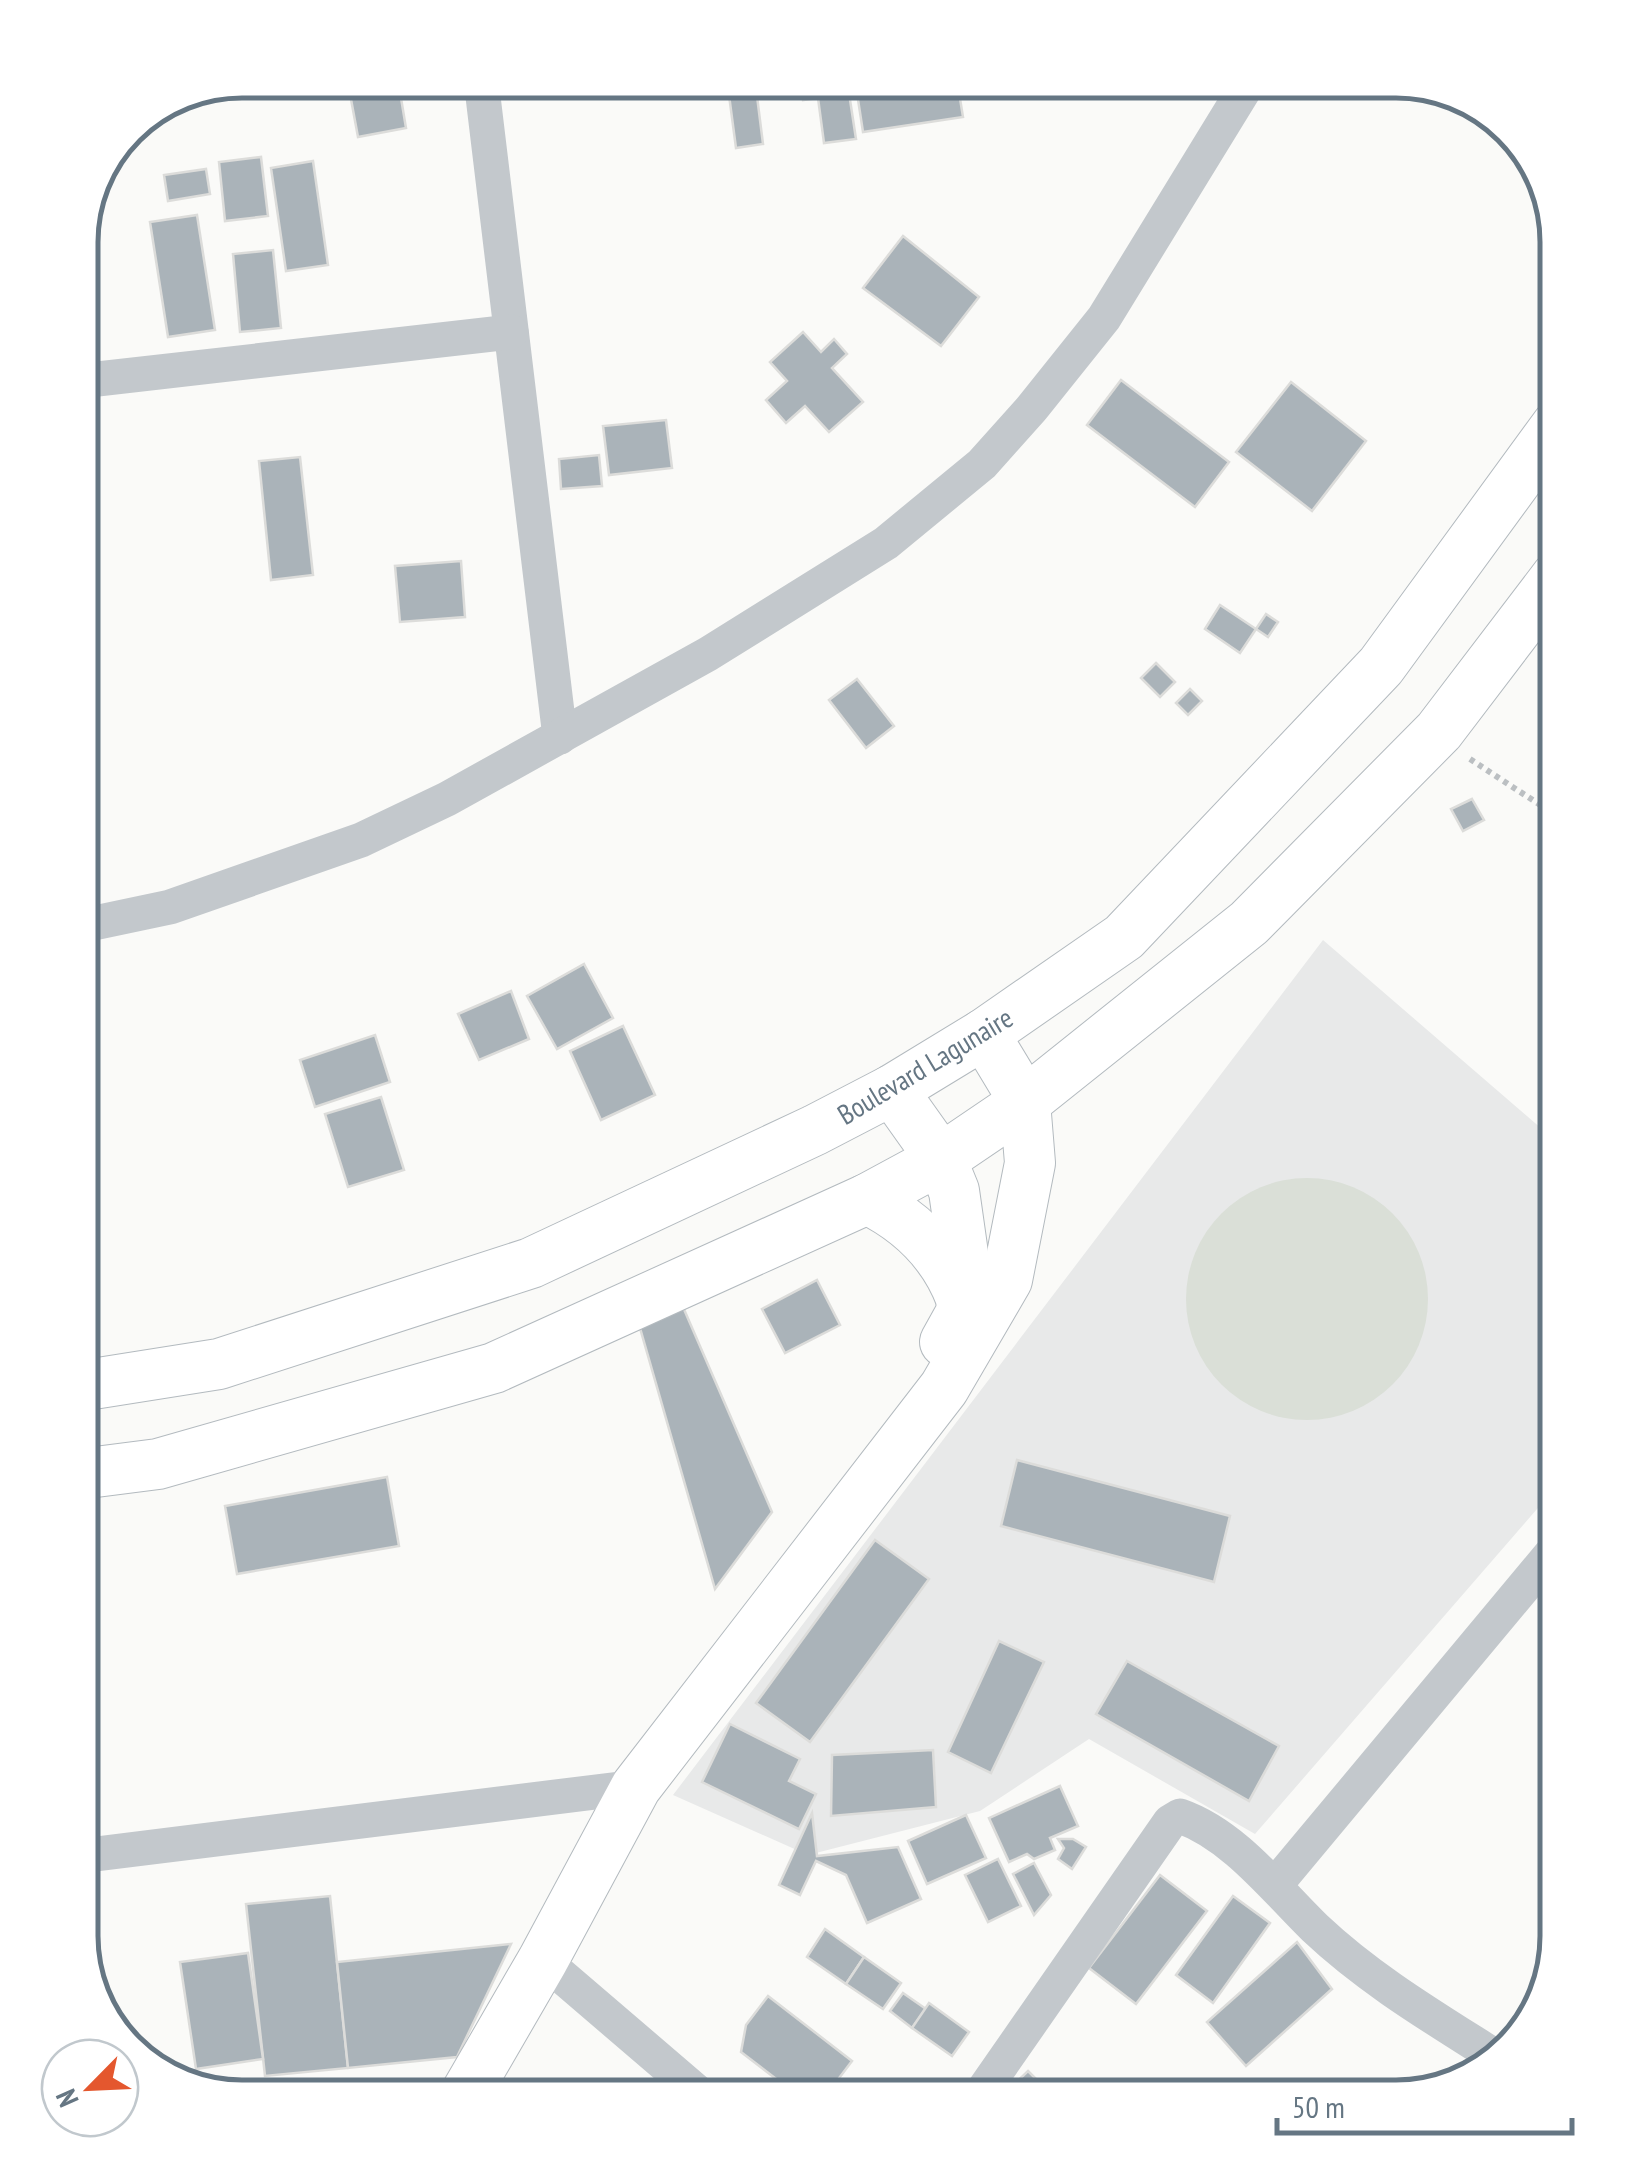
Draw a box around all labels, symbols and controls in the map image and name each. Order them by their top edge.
street label: Boulevard Lagunaire [830,999,1019,1133]
north arrow [40,2038,140,2138]
scale bar [1277,2073,1572,2135]
text: N [47,2084,87,2113]
text: 50 m [1292,2087,1345,2126]

